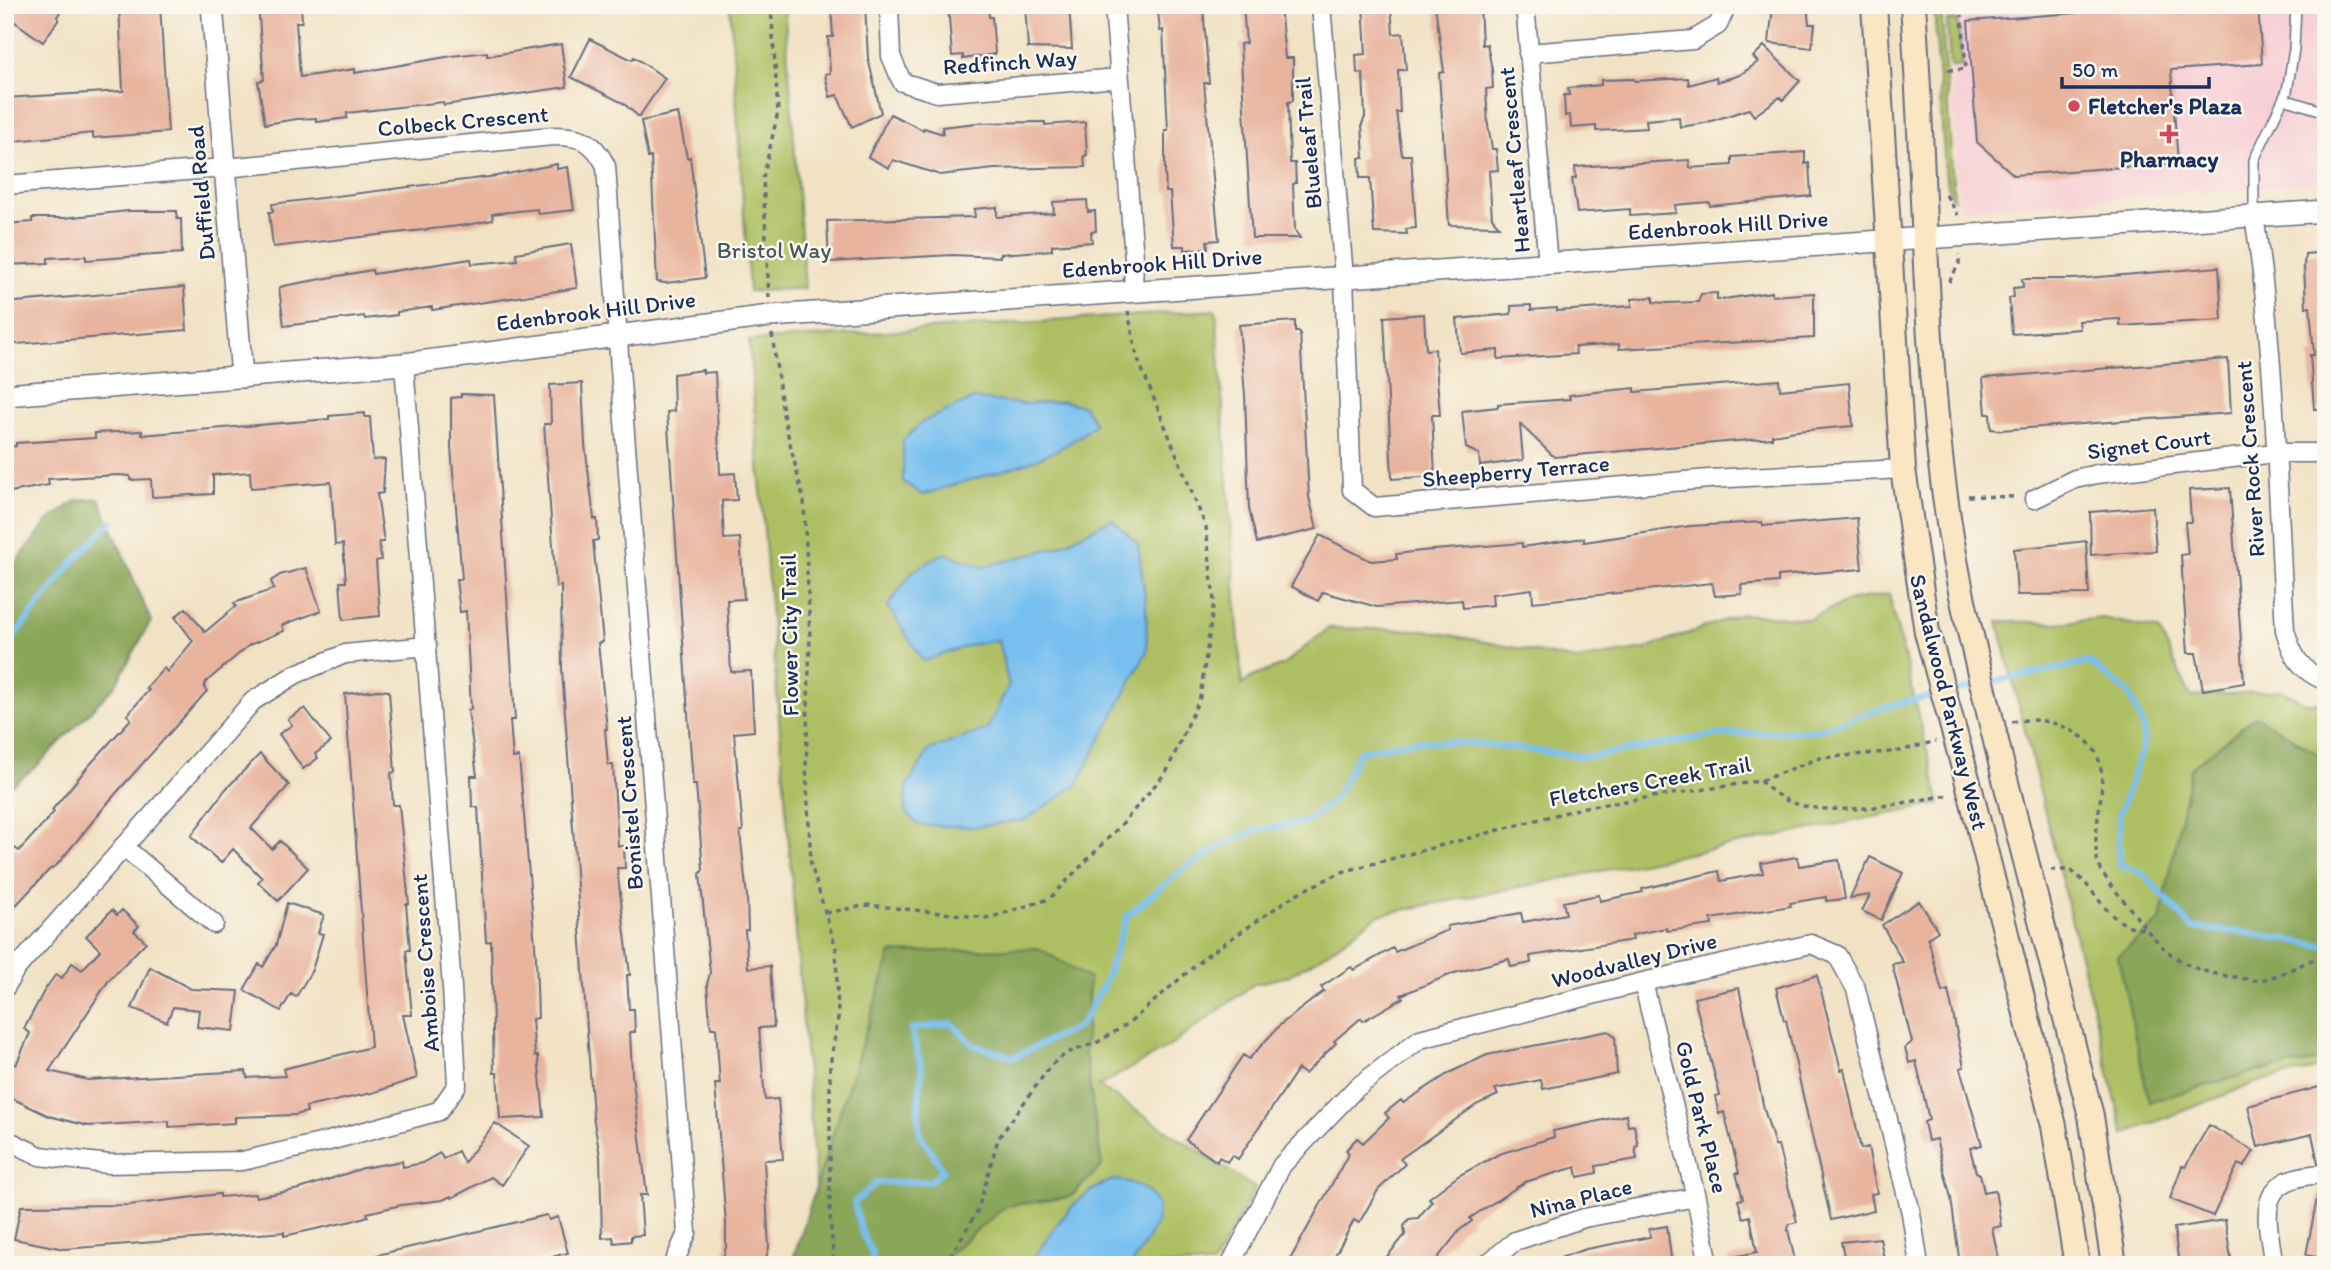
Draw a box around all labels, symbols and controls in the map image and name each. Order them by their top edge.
street label: Redfinch Way [942,43,1078,81]
scale bar [2062,46,2208,90]
text: 50 m [2072,57,2119,82]
street label: Heartleaf Crescent [1492,65,1536,254]
street label: Blueleaf Trail [1288,75,1328,210]
place label: Fletcher's Plaza [2088,92,2243,120]
marker: Fletcher's Plaza [2066,98,2082,114]
street label: Colbeck Crescent [376,100,550,142]
street label: Duffield Road [181,124,221,262]
marker: Pharmacy [2161,126,2177,142]
place label: Pharmacy [2120,145,2218,173]
street label: Edenbrook Hill Drive [1627,204,1829,246]
park label: Bristol Way [717,236,831,264]
street label: Edenbrook Hill Drive [1061,242,1263,284]
street label: Edenbrook Hill Drive [495,285,697,337]
street label: River Rock Crescent [2229,360,2271,558]
street label: Signet Court [2085,422,2213,465]
street label: Sheepberry Terrace [1421,449,1611,493]
street label: Flower City Trail [774,553,804,717]
street label: Sandalwood Parkway West [1904,571,1994,833]
street label: Bonistel Crescent [609,715,649,891]
street label: Fletchers Creek Trail [1547,749,1754,813]
street label: Amboise Crescent [405,873,445,1053]
street label: Woodvalley Drive [1548,926,1720,994]
street label: Gold Park Place [1670,1038,1734,1196]
street label: Nina Place [1527,1172,1635,1224]

